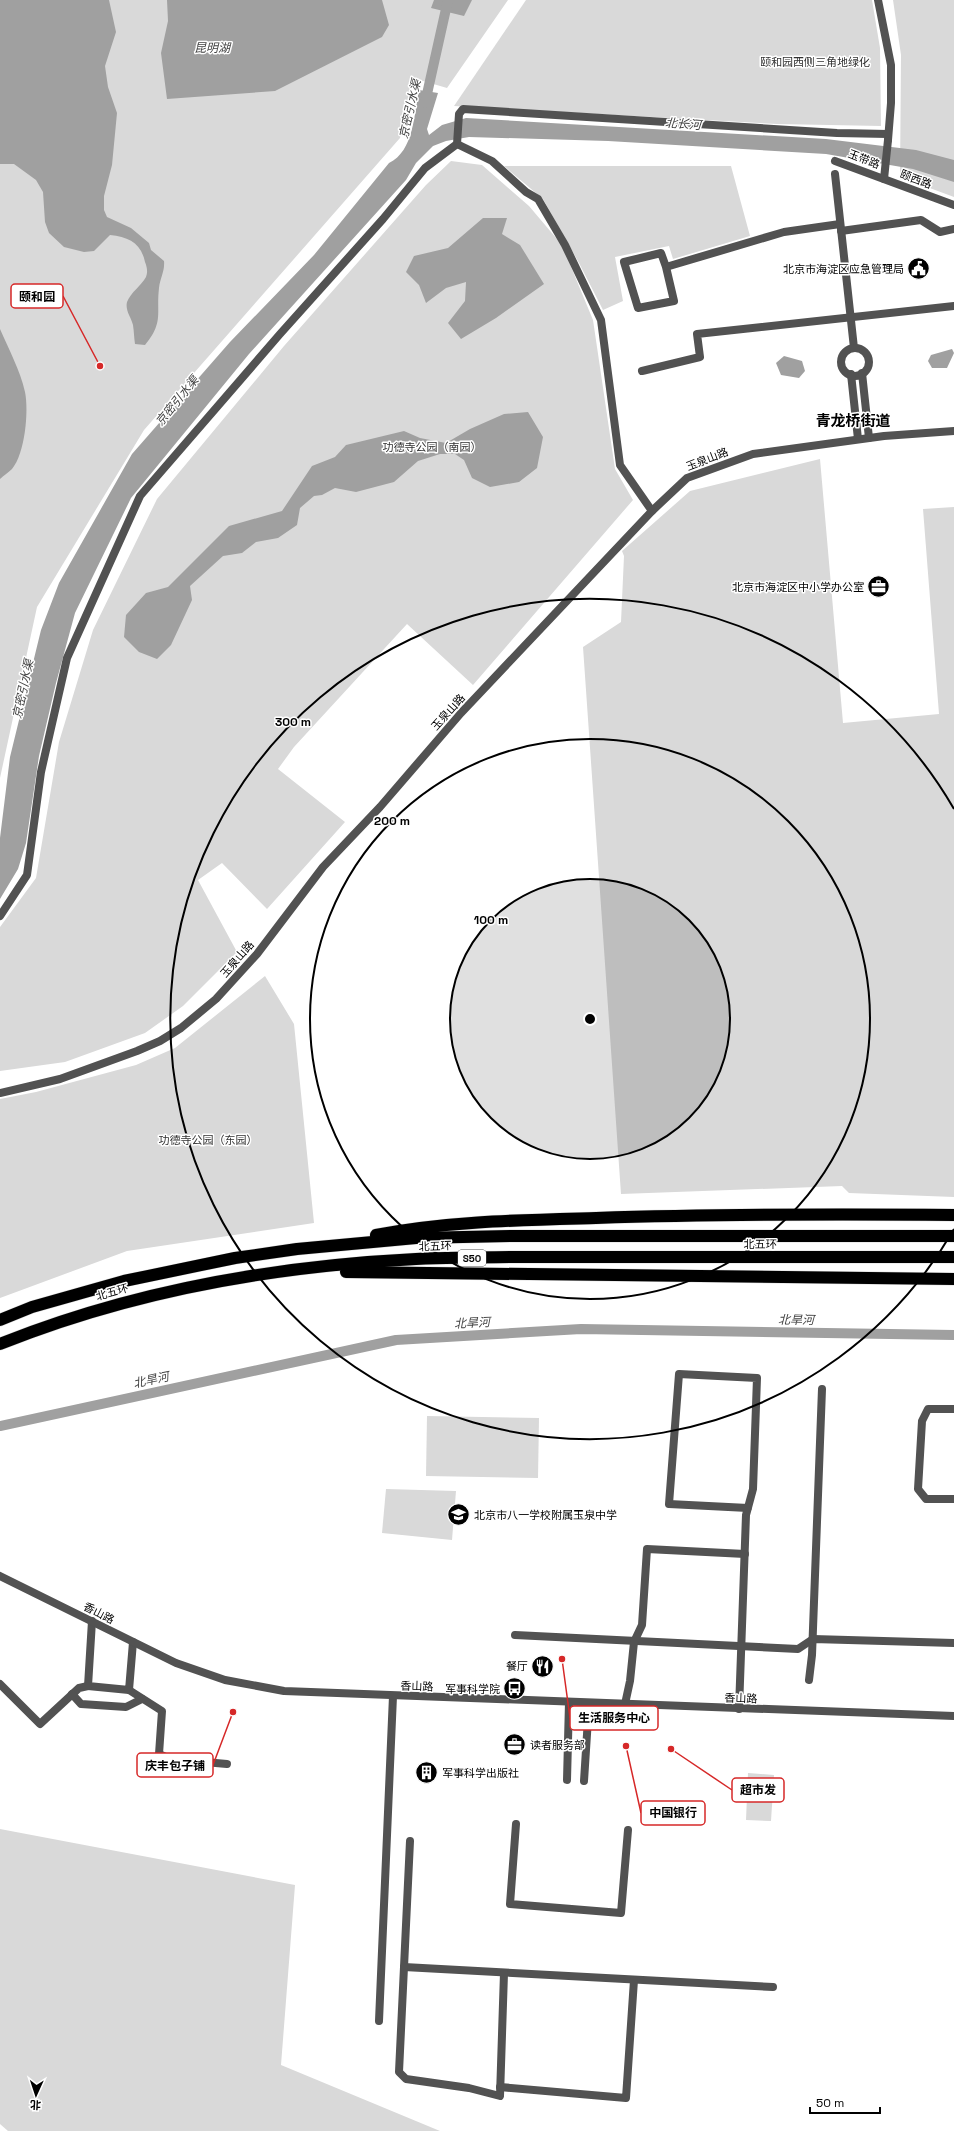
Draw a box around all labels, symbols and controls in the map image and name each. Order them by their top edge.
water label: 昆明湖 [194,40,232,56]
park label: 颐和园西侧三角地绿化 [760,55,870,69]
water label: 京密引水渠 [395,76,425,140]
water label: 北长河 [664,115,704,133]
street label: 玉带路 [846,147,882,171]
street label: 颐西路 [898,167,934,191]
public building icon: 北京市海淀区应急管理局 [906,256,932,282]
place label: 北京市海淀区应急管理局 [783,262,904,276]
callout: 颐和园 [11,284,63,308]
text: 颐和园 [19,289,55,305]
water label: 京密引水渠 [152,371,203,429]
district label: 青龙桥街道 [815,411,891,430]
park label: 功德寺公园（南园） [383,440,482,454]
street label: 玉泉山路 [684,445,730,473]
office icon: 北京市海淀区中小学办公室 [866,574,892,600]
place label: 北京市海淀区中小学办公室 [732,580,864,594]
water label: 京密引水渠 [9,656,37,720]
street label: 玉泉山路 [428,691,468,733]
text: 300 m [275,714,311,730]
text: 200 m [374,813,410,829]
text: 100 m [474,912,508,928]
street label: 玉泉山路 [217,938,257,980]
centre of rings [583,1012,597,1026]
park label: 功德寺公园（东园） [159,1133,258,1147]
street label: 北五环 [744,1237,777,1251]
street label: 北五环 [418,1238,452,1254]
road number: S50 [458,1250,486,1266]
street label: 北五环 [94,1281,130,1303]
water label: 北旱河 [778,1312,816,1328]
water label: 北旱河 [454,1314,492,1332]
water label: 北旱河 [132,1368,172,1392]
school or university icon: 北京市八一学校附属玉泉中学 [446,1502,472,1528]
place label: 北京市八一学校附属玉泉中学 [474,1508,617,1522]
street label: 香山路 [81,1599,117,1627]
restaurant icon: 餐厅 [530,1653,556,1679]
place label: 餐厅 [506,1659,528,1673]
bus stop icon: 军事科学院 [502,1676,528,1702]
street label: 香山路 [400,1678,434,1694]
place label: 军事科学院 [445,1682,500,1696]
street label: 香山路 [724,1690,758,1706]
callout: 生活服务中心 [570,1706,658,1730]
text: 生活服务中心 [578,1710,650,1726]
office icon: 读者服务部 [502,1732,528,1758]
place label: 读者服务部 [530,1738,585,1752]
callout: 庆丰包子铺 [137,1753,213,1777]
text: 庆丰包子铺 [145,1758,205,1774]
building icon: 军事科学出版社 [414,1760,440,1786]
place label: 军事科学出版社 [442,1766,519,1780]
callout: 超市发 [732,1778,784,1802]
text: 超市发 [740,1782,776,1798]
callout: 中国银行 [641,1801,705,1825]
text: 中国银行 [649,1805,697,1821]
north arrow [16,2075,56,2115]
scale bar [810,2089,880,2115]
text: 50 m [816,2095,844,2111]
text: 北 [30,2098,41,2112]

